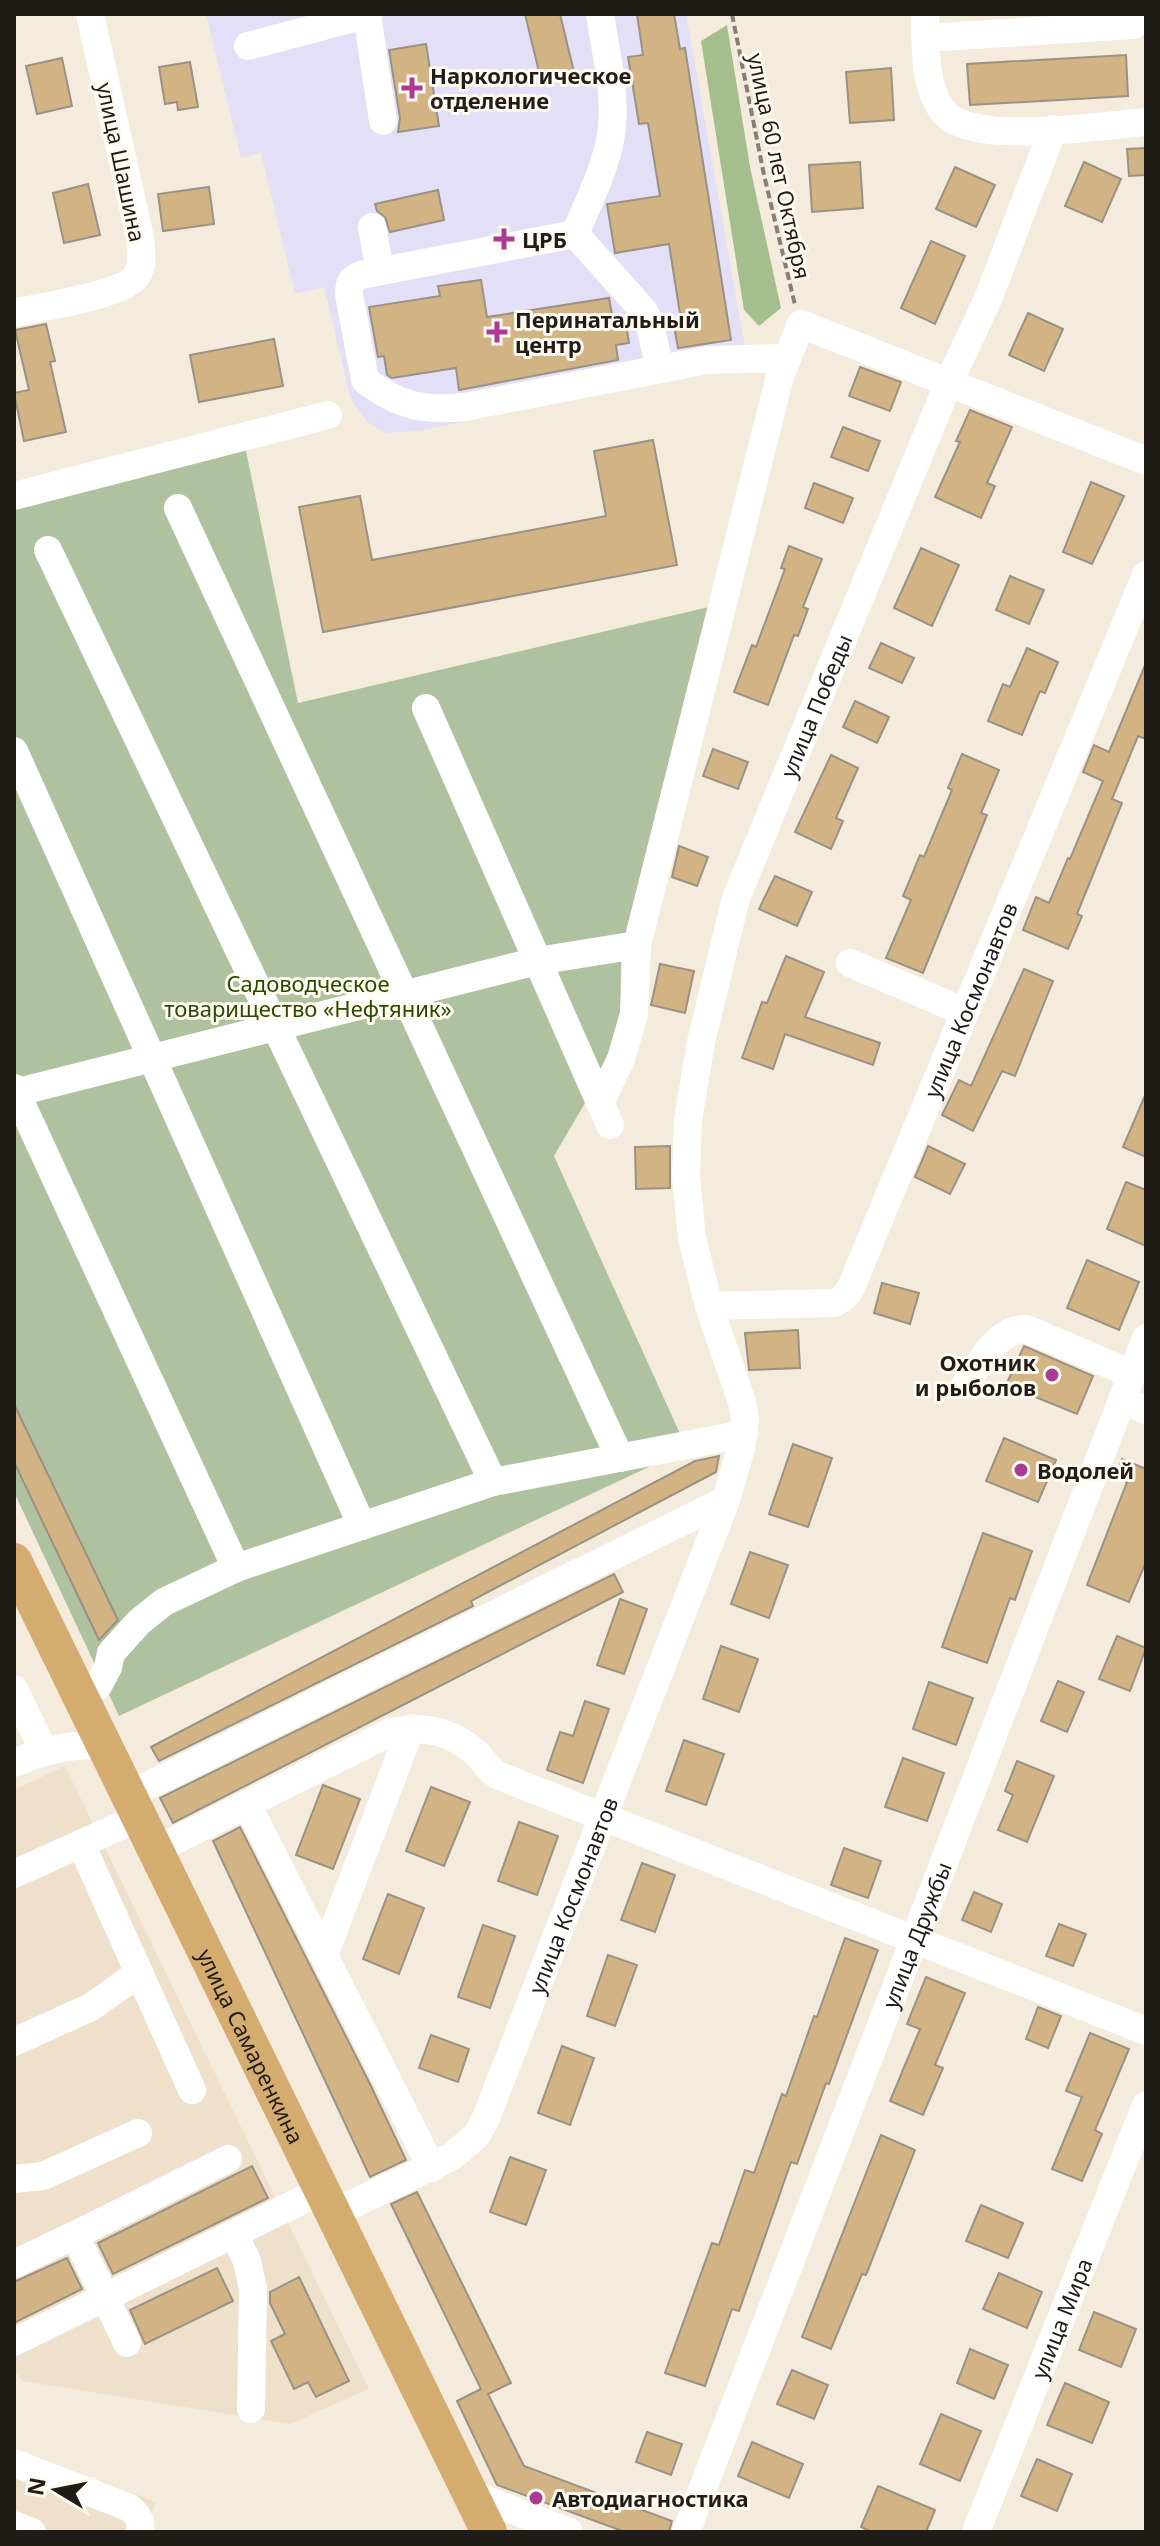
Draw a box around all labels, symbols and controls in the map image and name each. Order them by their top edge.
street label: улица 60 лет Октября [741,50,819,282]
place label: Наркологическое отделение [430,60,632,115]
marker: Наркологическое отделение [401,77,423,99]
street label: улица Шашина [90,80,154,244]
place label: ЦРБ [522,224,567,254]
marker: ЦРБ [493,228,515,250]
place label: Перинатальный центр [515,304,700,359]
marker: Перинатальный центр [486,321,508,343]
street label: улица Победы [773,629,858,782]
street label: улица Космонавтов [916,898,1024,1102]
park label: Садоводческое товарищество «Нефтяник» [164,968,452,1023]
place label: Охотник и рыболов [915,1347,1036,1402]
marker: Охотник и рыболов [1043,1366,1061,1384]
place label: Водолей [1037,1455,1134,1485]
marker: Водолей [1012,1461,1030,1479]
street label: улица Космонавтов [521,1792,624,1998]
street label: улица Дружбы [874,1857,958,2012]
street label: улица Самаренкина [191,1943,312,2149]
street label: улица Мира [1024,2254,1099,2383]
north arrow [16,2450,96,2530]
text: N [19,2475,52,2498]
place label: Автодиагностика [552,2483,749,2513]
marker: Автодиагностика [527,2489,545,2507]

